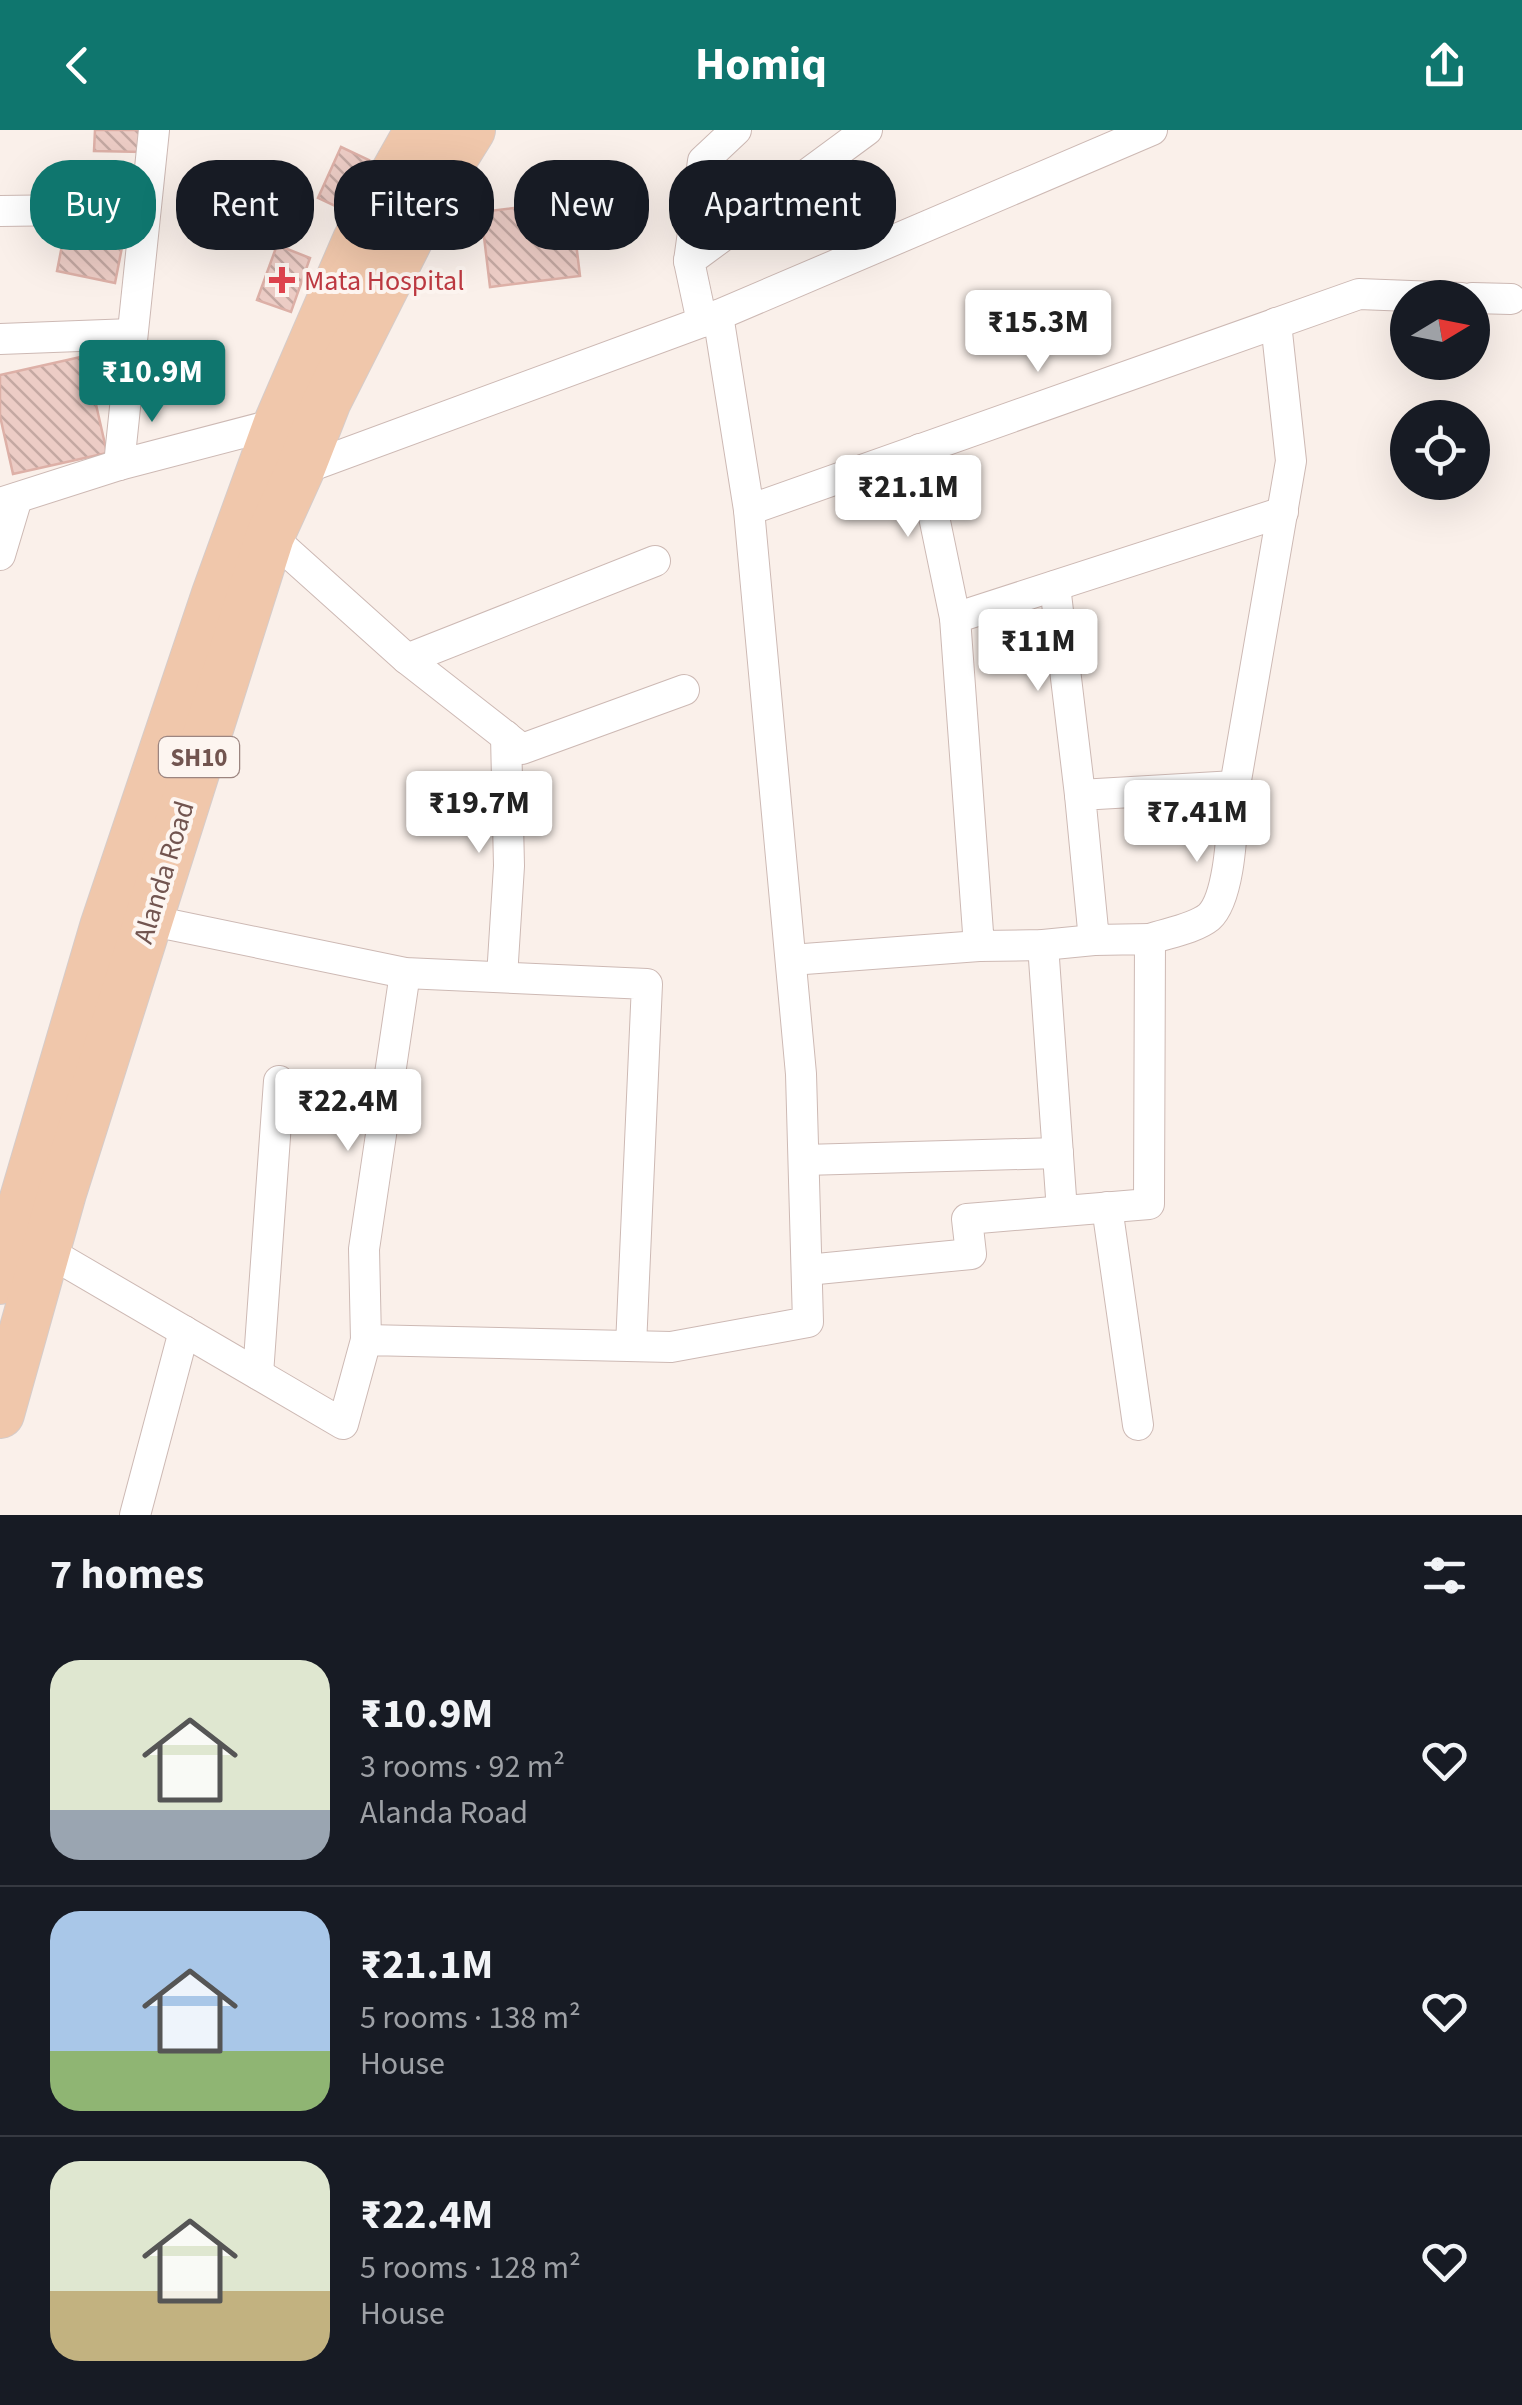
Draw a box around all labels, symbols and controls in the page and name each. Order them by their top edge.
text: Homiq [695,33,827,97]
icon: back [50,38,105,93]
icon: share [1417,38,1472,93]
chip: Buy [30,160,156,250]
chip: Rent [176,160,314,250]
chip: Filters [334,160,494,250]
chip: New [514,160,649,250]
chip: Apartment [669,160,896,250]
place label: Mata Hospital [304,261,464,301]
marker: Mata Hospital [269,267,295,293]
north arrow [1390,280,1490,380]
map controls [1390,280,1490,500]
pin: ₹15.3M [957,290,1119,375]
text: ₹15.3M [987,299,1089,345]
pin: ₹10.9M [71,340,233,425]
text: ₹10.9M [101,349,203,395]
button: locate [1390,400,1490,500]
pin: ₹21.1M [827,455,989,540]
text: ₹21.1M [857,464,959,510]
pin: ₹11M [979,609,1097,694]
text: ₹11M [1000,618,1076,664]
road number: SH10 [159,737,239,777]
pin: ₹19.7M [398,771,560,856]
text: ₹19.7M [428,780,530,826]
pin: ₹7.41M [1116,780,1278,865]
text: ₹7.41M [1146,789,1248,835]
street label: Alanda Road [123,796,205,948]
pin: ₹22.4M [267,1069,429,1154]
text: ₹22.4M [297,1078,399,1124]
text: 7 homes [50,1545,204,1605]
icon: filters [1417,1548,1472,1603]
text: ₹10.9M [360,1684,493,1744]
icon: home [130,1700,250,1820]
icon: heart [1417,1733,1472,1788]
text: 3 rooms · 92 m² [360,1744,565,1790]
text: Alanda Road [360,1790,528,1836]
text: ₹21.1M [360,1935,493,1995]
icon: home [130,1951,250,2071]
icon: heart [1417,1984,1472,2039]
text: 5 rooms · 138 m² [360,1995,581,2041]
text: House [360,2041,445,2087]
text: ₹22.4M [360,2185,493,2245]
icon: home [130,2201,250,2321]
icon: heart [1417,2234,1472,2289]
text: 5 rooms · 128 m² [360,2245,581,2291]
text: House [360,2291,445,2337]

